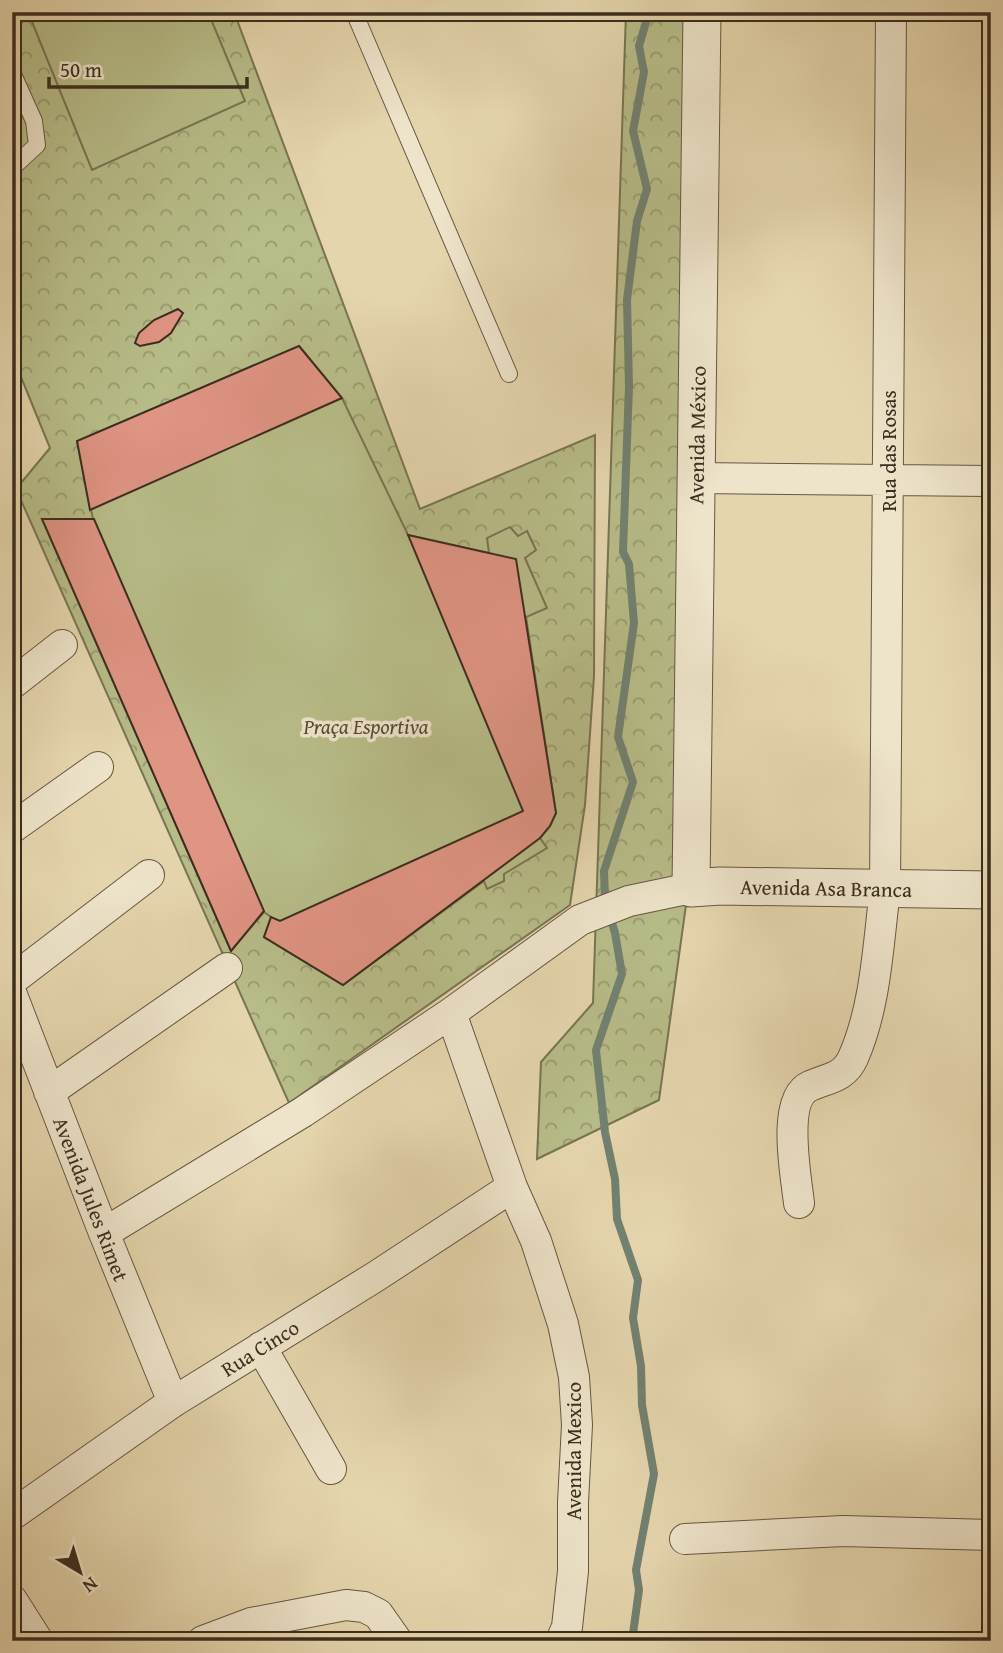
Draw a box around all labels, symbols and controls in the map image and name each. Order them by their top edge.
scale bar [49,46,247,90]
text: 50 m [60,54,102,85]
street label: Avenida México [680,365,714,505]
street label: Rua das Rosas [873,390,904,512]
park label: Praça Esportiva [303,711,429,742]
street label: Avenida Asa Branca [740,871,912,905]
street label: Avenida Jules Rimet [45,1112,137,1286]
street label: Rua Cinco [215,1312,305,1384]
street label: Avenida Mexico [558,1382,589,1520]
north arrow [46,1538,116,1608]
text: N [77,1570,104,1601]

